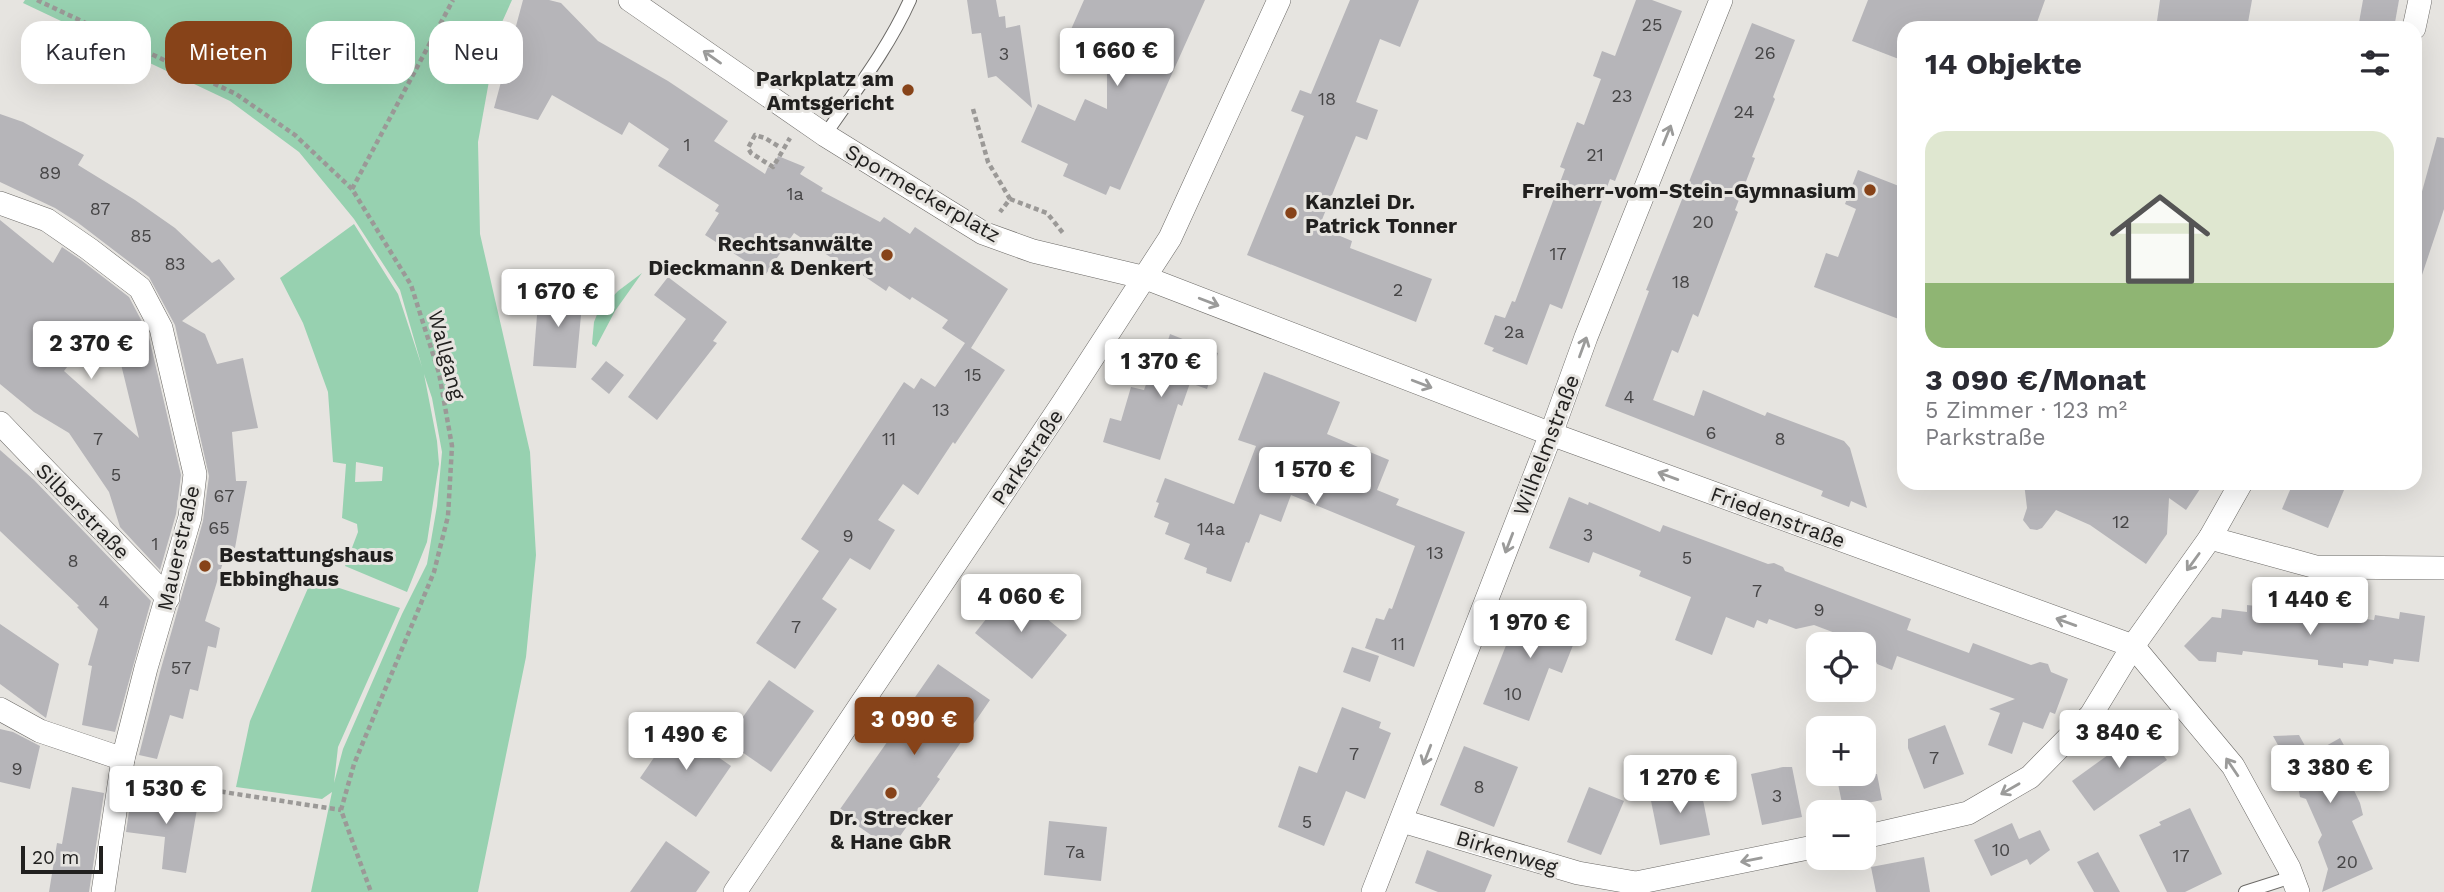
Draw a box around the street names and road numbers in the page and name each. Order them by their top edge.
street label: Spormeckerplatz [841,138,1005,248]
street label: Wallgang [423,308,471,403]
street label: Wilhelmstraße [1508,371,1584,519]
street label: Parkstraße [986,404,1068,510]
street label: Silberstraße [31,458,135,564]
street label: Friedenstraße [1707,481,1849,553]
street label: Mauerstraße [151,483,205,613]
street label: Birkenweg [1453,825,1562,880]

